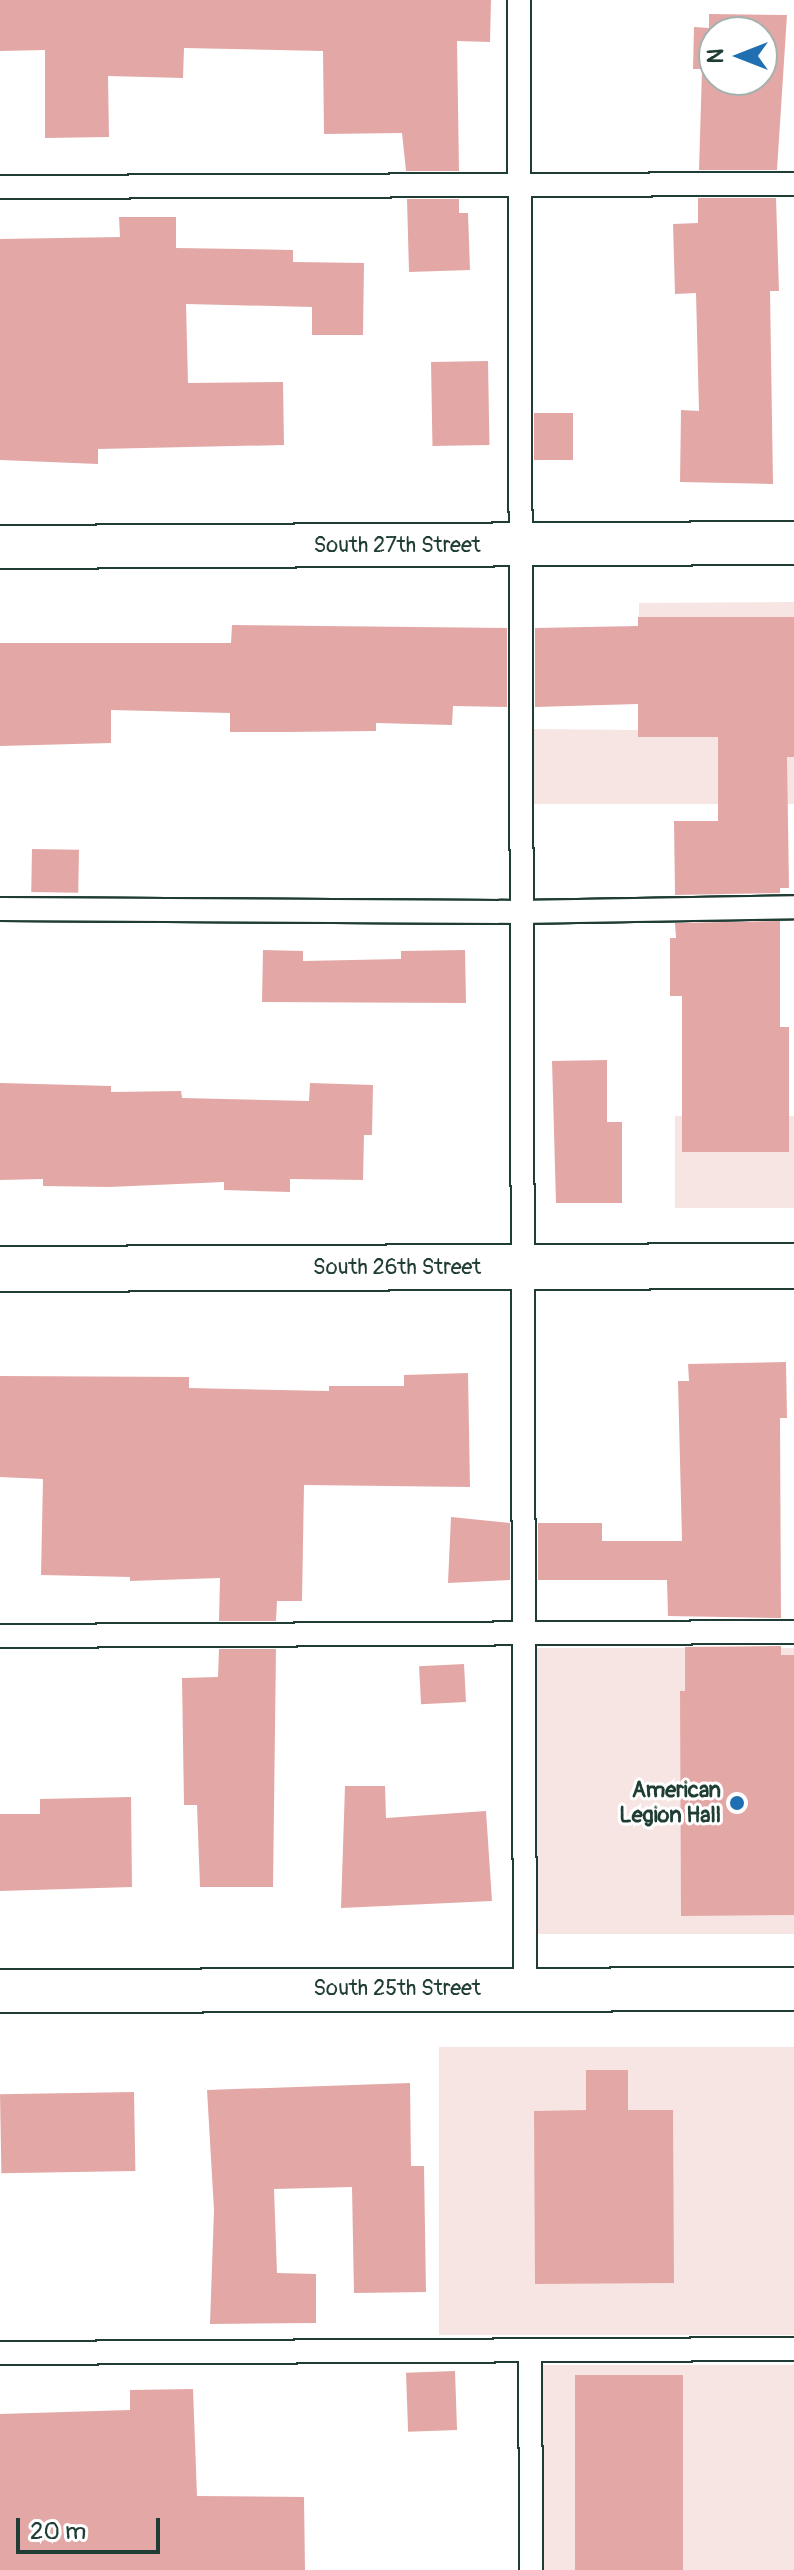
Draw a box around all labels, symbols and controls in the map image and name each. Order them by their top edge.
north arrow [698,16,778,96]
text: N [702,49,730,63]
street label: South 27th Street [313,533,481,559]
street label: South 26th Street [313,1255,481,1281]
place label: American Legion Hall [619,1777,721,1828]
marker: American Legion Hall [728,1794,746,1812]
street label: South 25th Street [313,1976,481,2002]
scale bar [20,2502,164,2552]
text: 20 m [30,2517,86,2546]

